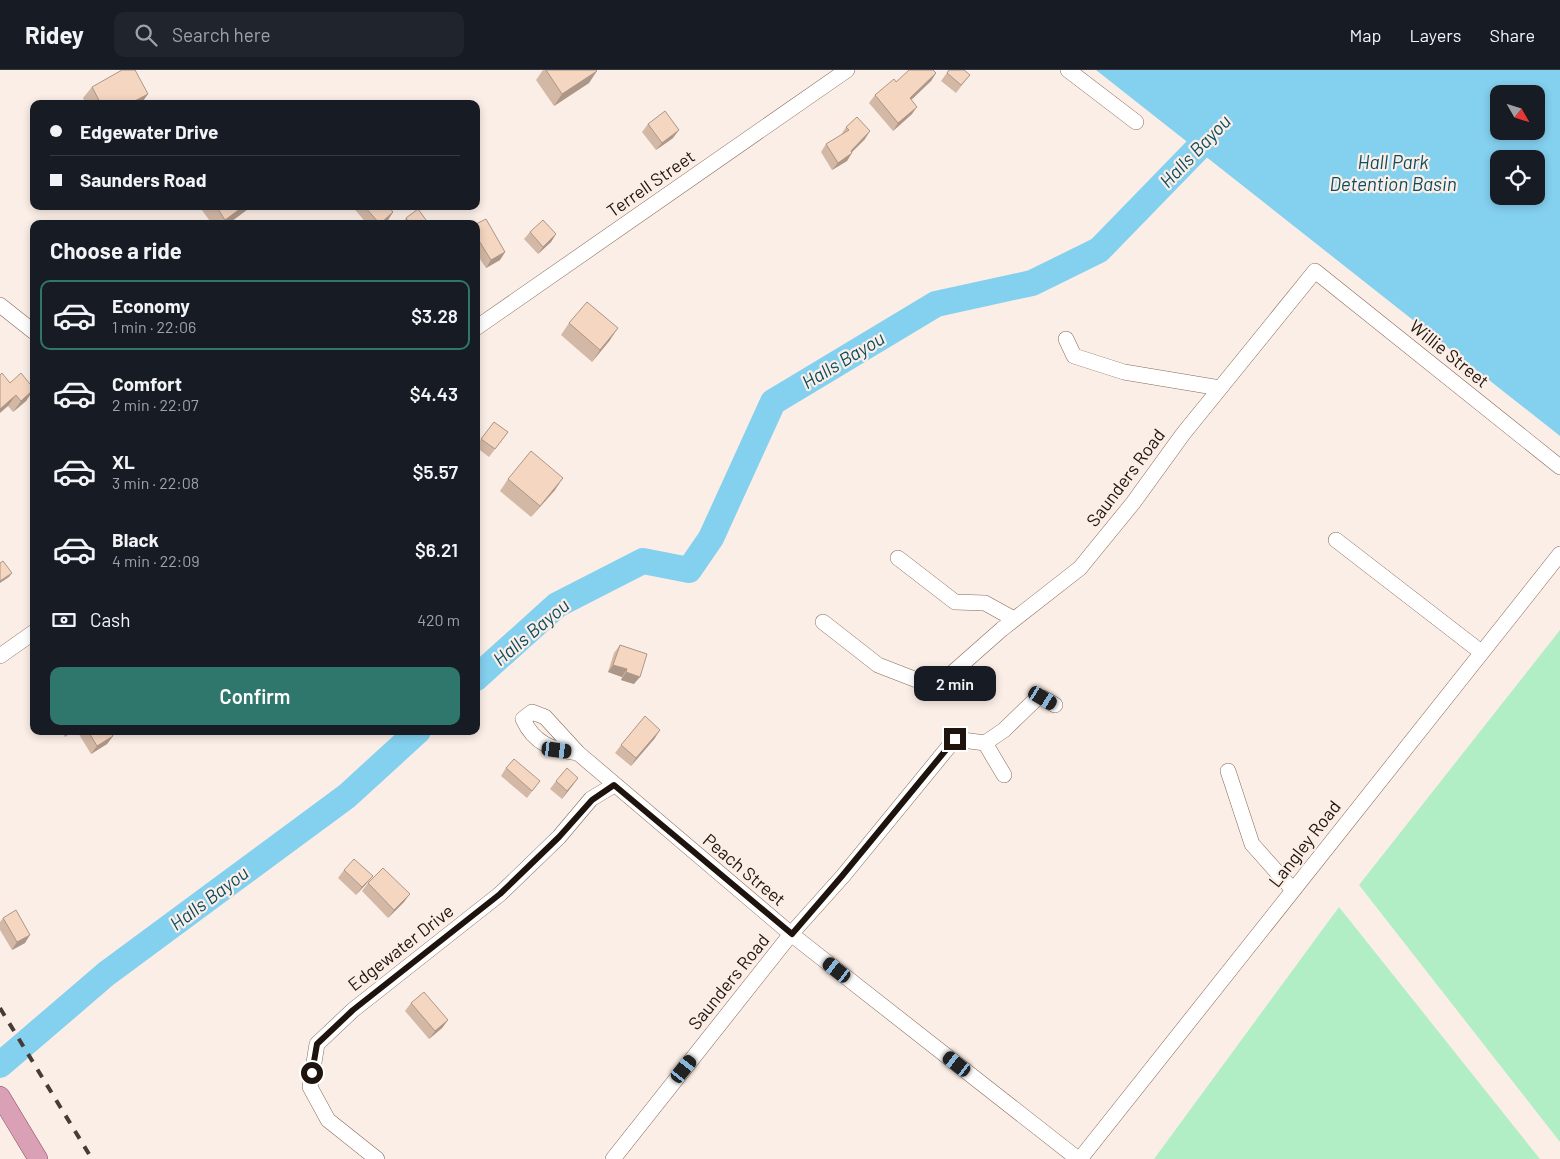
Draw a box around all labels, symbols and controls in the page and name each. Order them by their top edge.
search box [114,12,464,57]
text: Ridey [25,20,84,49]
icon: search [132,21,160,49]
text: Search here [172,23,271,46]
text: Map [1349,24,1381,46]
text: Layers [1409,24,1462,46]
text: Share [1490,24,1535,46]
north arrow [1490,85,1545,140]
map controls [1490,85,1545,205]
water label: Halls Bayou [1154,109,1235,192]
text: Edgewater Drive [80,120,218,143]
street label: Terrell Street [602,145,699,222]
water label: Hall Park Detention Basin [1329,150,1457,195]
button: locate [1490,150,1545,205]
text: Saunders Road [80,168,206,191]
text: Choose a ride [50,237,182,263]
icon: car [52,293,97,338]
text: Economy [112,294,190,317]
text: $3.28 [411,304,458,327]
street label: Willie Street [1406,315,1494,392]
text: 1 min · 22:06 [112,317,196,336]
water label: Halls Bayou [797,326,888,393]
icon: car [52,371,97,416]
text: Comfort [112,372,182,395]
text: $4.43 [410,382,458,405]
text: 2 min · 22:07 [112,395,199,414]
street label: Saunders Road [1081,424,1169,531]
icon: car [52,449,97,494]
text: XL [112,450,135,473]
text: $5.57 [413,460,458,483]
text: 3 min · 22:08 [112,473,199,492]
icon: car [52,527,97,572]
text: Black [112,528,159,551]
text: $6.21 [415,538,458,561]
text: 4 min · 22:09 [112,551,200,570]
water label: Halls Bayou [488,593,574,670]
icon: cash [50,606,78,634]
text: Cash [90,608,131,631]
text: 420 m [417,610,460,629]
callout: 2 min [914,666,996,702]
button: Confirm [50,667,460,725]
text: 2 min [936,674,974,693]
car [1026,684,1059,712]
route end [944,728,966,750]
car [541,741,572,759]
street label: Langley Road [1264,796,1345,891]
street label: Peach Street [699,828,790,910]
water label: Halls Bayou [165,861,253,935]
street label: Edgewater Drive [343,899,457,995]
street label: Saunders Road [683,929,774,1034]
car [820,955,853,985]
car [940,1049,973,1079]
car [668,1053,699,1085]
route start [301,1062,323,1084]

